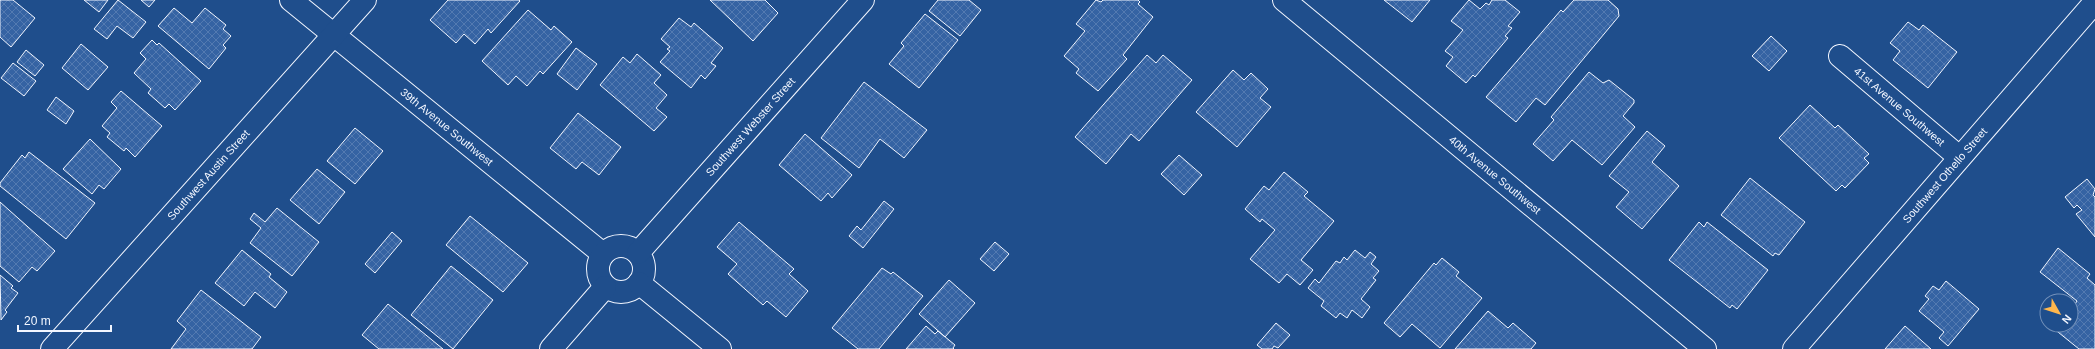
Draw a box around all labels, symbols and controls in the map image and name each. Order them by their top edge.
street label: 41st Avenue Southwest [1852,65,1947,148]
street label: Southwest Webster Street [703,75,797,178]
street label: 39th Avenue Southwest [398,86,495,168]
street label: Southwest Othello Street [1900,125,1989,225]
street label: Southwest Austin Street [165,127,252,222]
street label: 40th Avenue Southwest [1447,133,1543,216]
north arrow [2039,293,2079,333]
scale bar [18,307,111,333]
text: N [2060,312,2074,326]
text: 20 m [24,314,51,328]

